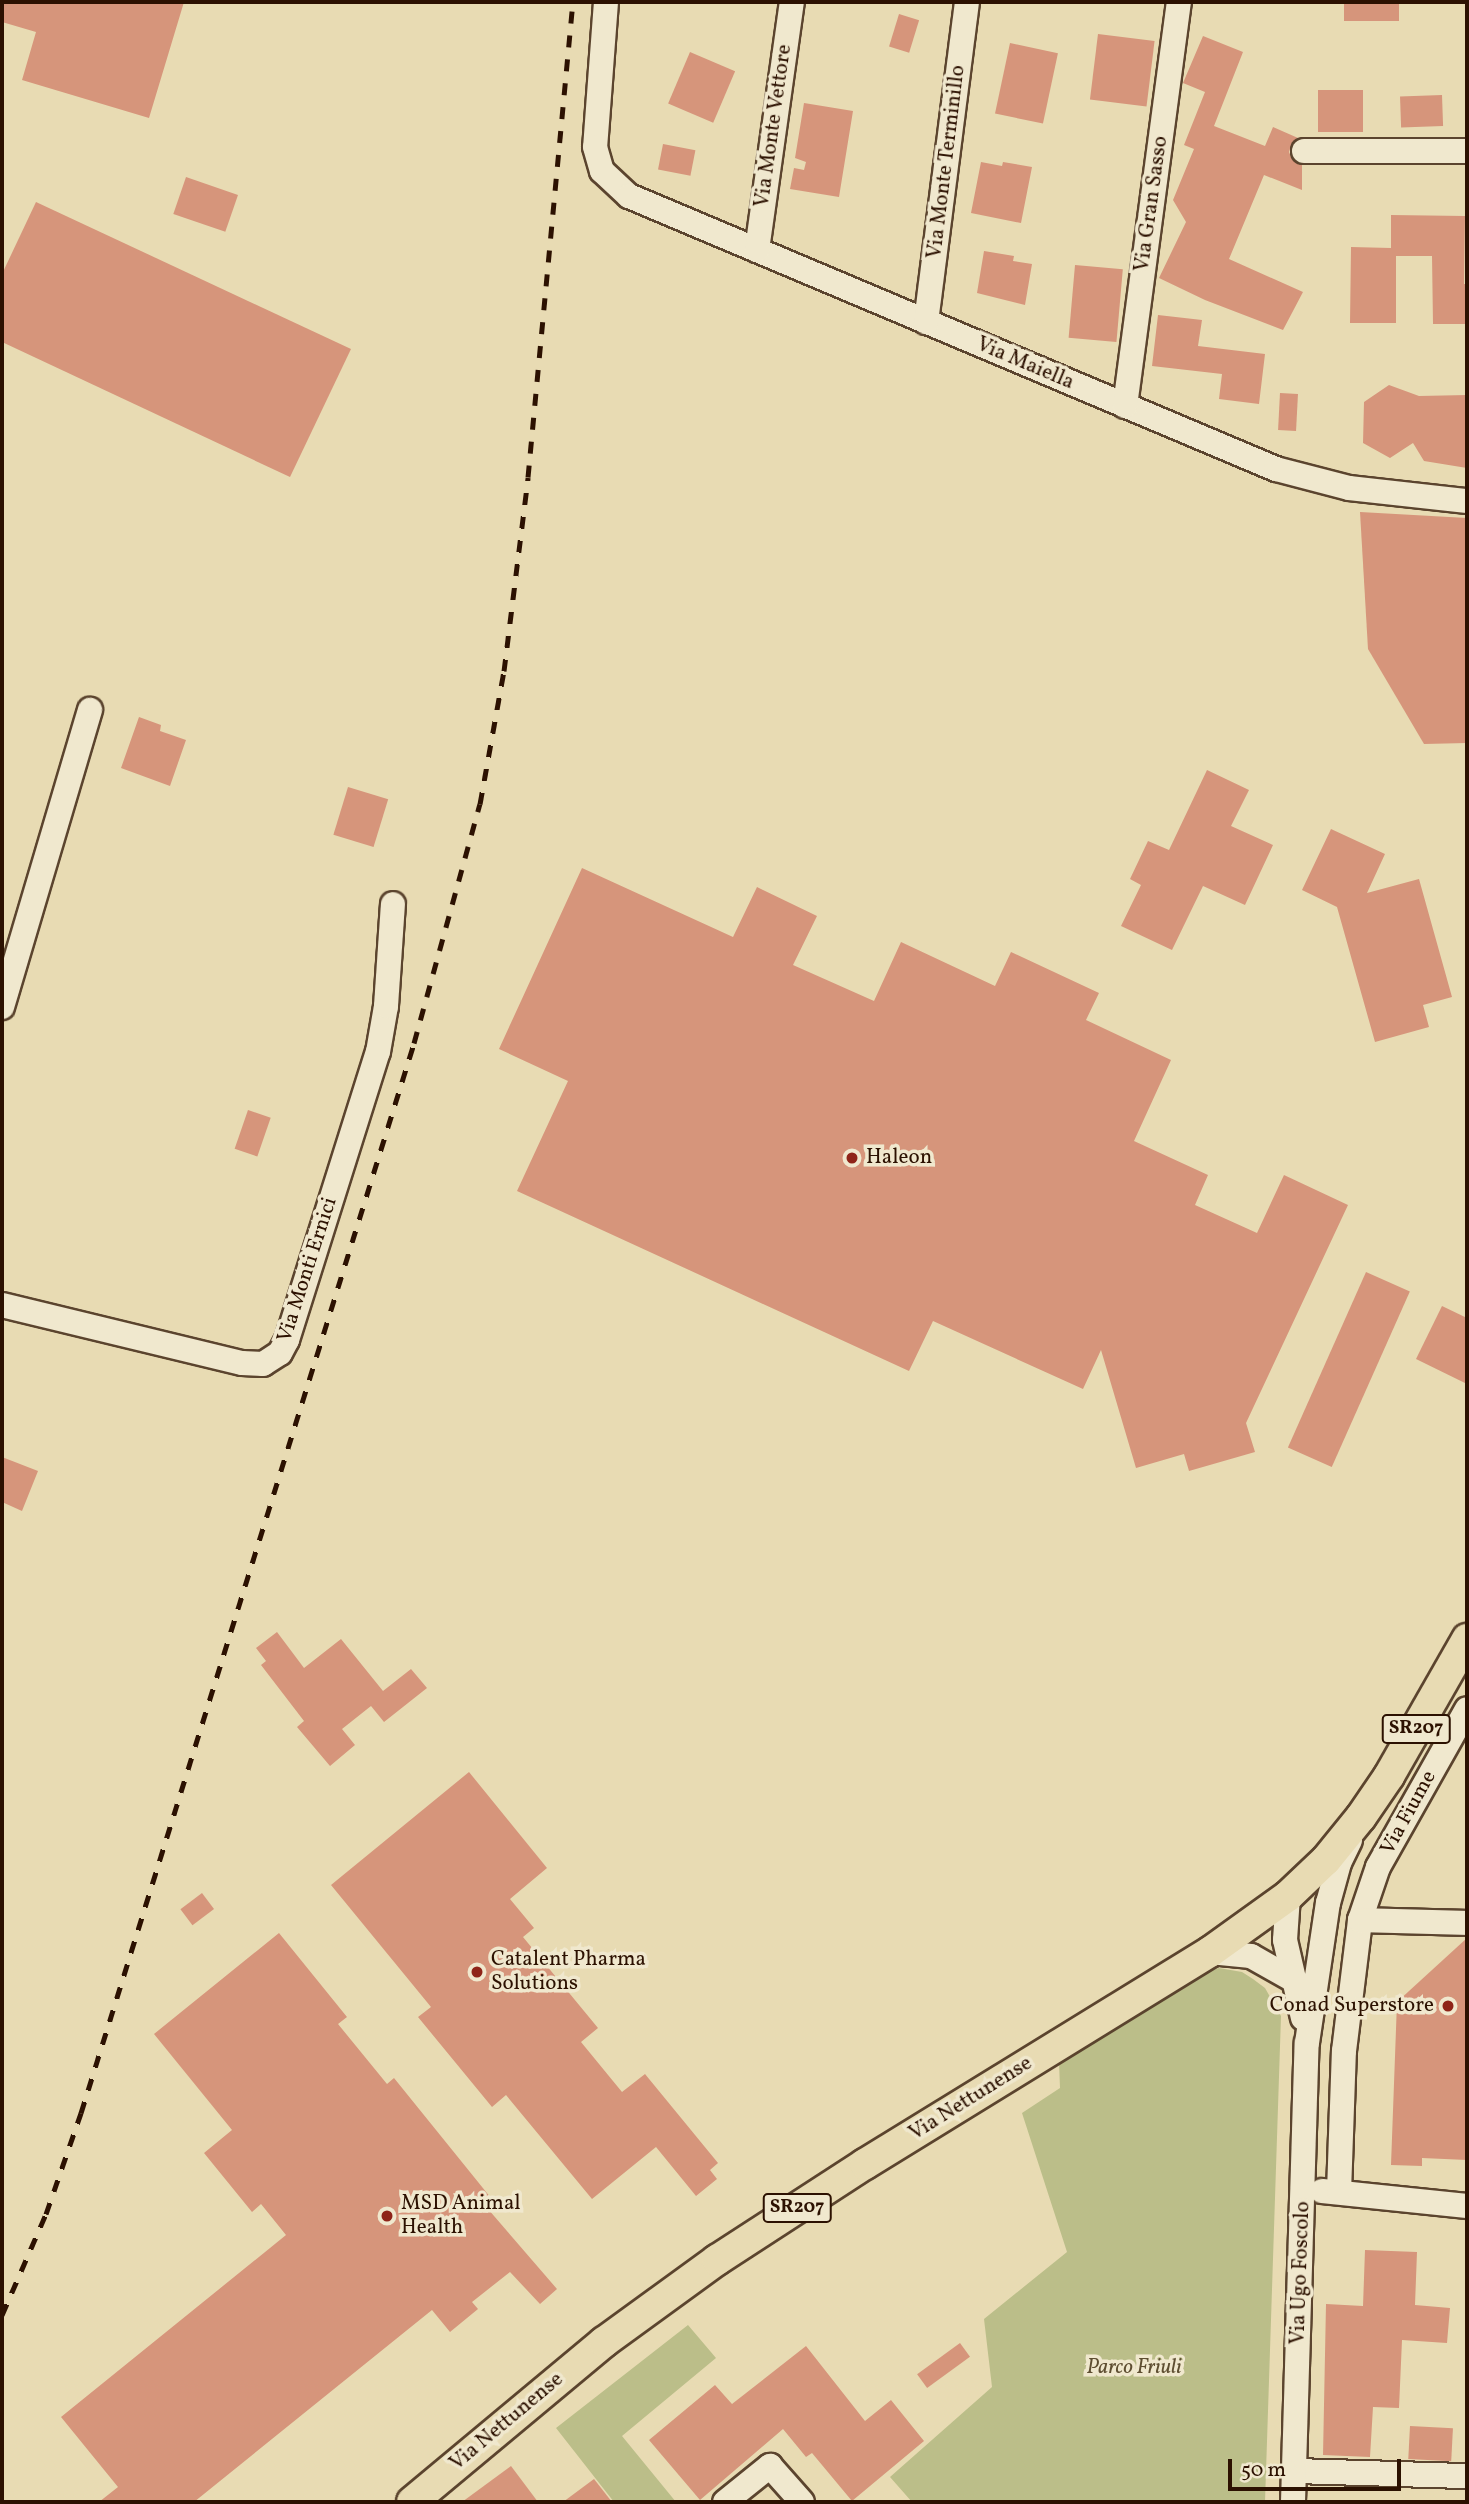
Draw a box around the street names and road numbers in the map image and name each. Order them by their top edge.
street label: Via Monte Vettore [750,42,798,210]
street label: Via Monte Terminillo [923,63,971,261]
street label: Via Gran Sasso [1130,134,1174,274]
street label: Via Maiella [972,332,1078,396]
street label: Via Monti Ernici [273,1194,343,1346]
road number: SR207 [1381,1714,1451,1744]
street label: Via Fiume [1376,1767,1442,1859]
street label: Via Nettunense [905,2051,1037,2147]
road number: SR207 [762,2192,832,2224]
street label: Via Ugo Foscolo [1286,2201,1316,2345]
street label: Via Nettunense [445,2367,569,2477]

